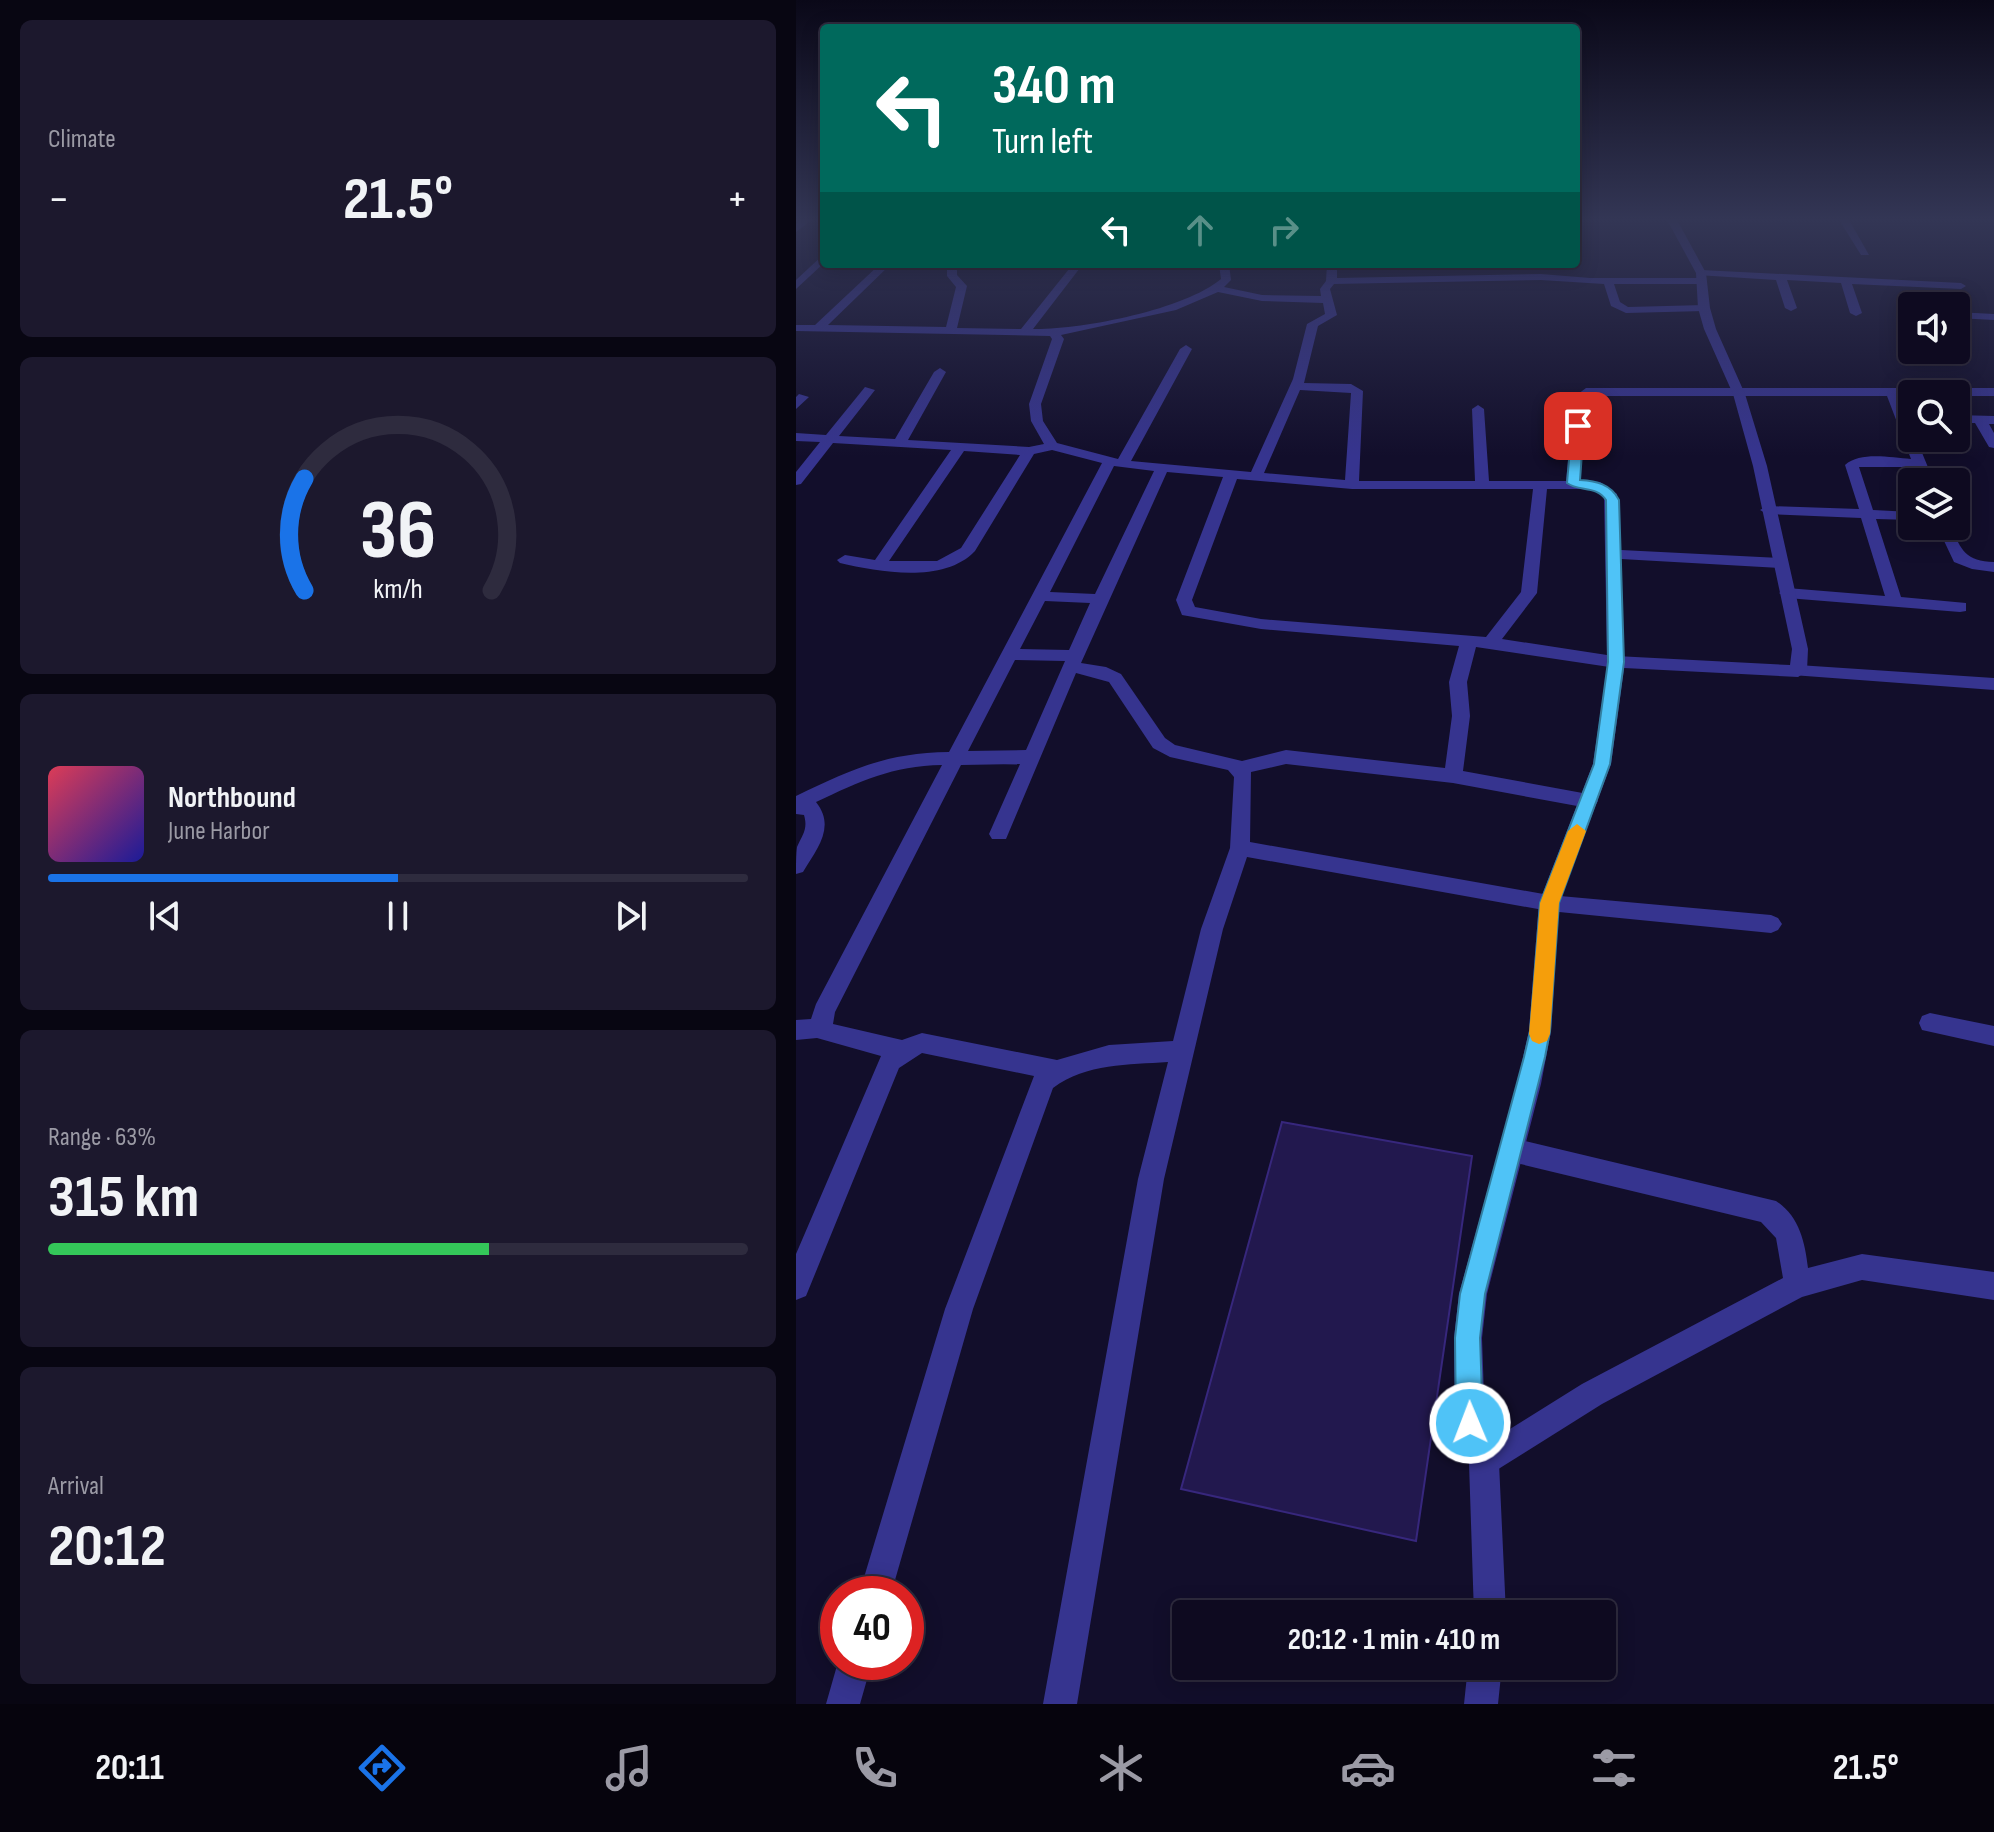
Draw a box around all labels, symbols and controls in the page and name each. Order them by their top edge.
text: 340 m [992,53,1116,120]
icon: left [860,56,964,160]
text: Turn left [992,121,1093,164]
text: Climate [48,124,116,155]
text: 21.5° [343,164,453,236]
text: − [48,173,70,226]
text: + [726,173,748,226]
icon: left [1094,208,1138,252]
icon: ahead [1178,208,1222,252]
icon: right [1262,208,1306,252]
map controls [1898,292,1970,540]
button: sound [1898,292,1970,364]
button: search [1898,380,1970,452]
pin [1544,392,1612,460]
icon: arrive [1556,404,1600,448]
button: layers [1898,468,1970,540]
text: 36 [360,482,436,582]
text: km/h [373,572,423,607]
text: Northbound [168,780,296,816]
text: June Harbor [168,816,270,847]
icon: previous [143,894,187,938]
icon: pause [376,894,420,938]
icon: next [609,894,653,938]
text: Range · 63% [48,1122,156,1153]
text: 315 km [48,1162,199,1234]
position arrow [1428,1381,1512,1465]
text: Arrival [48,1471,104,1502]
text: 20:12 [48,1511,166,1583]
speed limit sign: 40 [820,1576,924,1680]
text: 20:12 · 1 min · 410 m [1288,1622,1500,1658]
icon: directions [354,1740,410,1796]
icon: music [601,1740,657,1796]
icon: phone [847,1740,903,1796]
icon: climate [1093,1740,1149,1796]
icon: car [1340,1740,1396,1796]
icon: filters [1586,1740,1642,1796]
text: 20:11 [95,1747,164,1790]
text: 21.5° [1833,1747,1899,1790]

